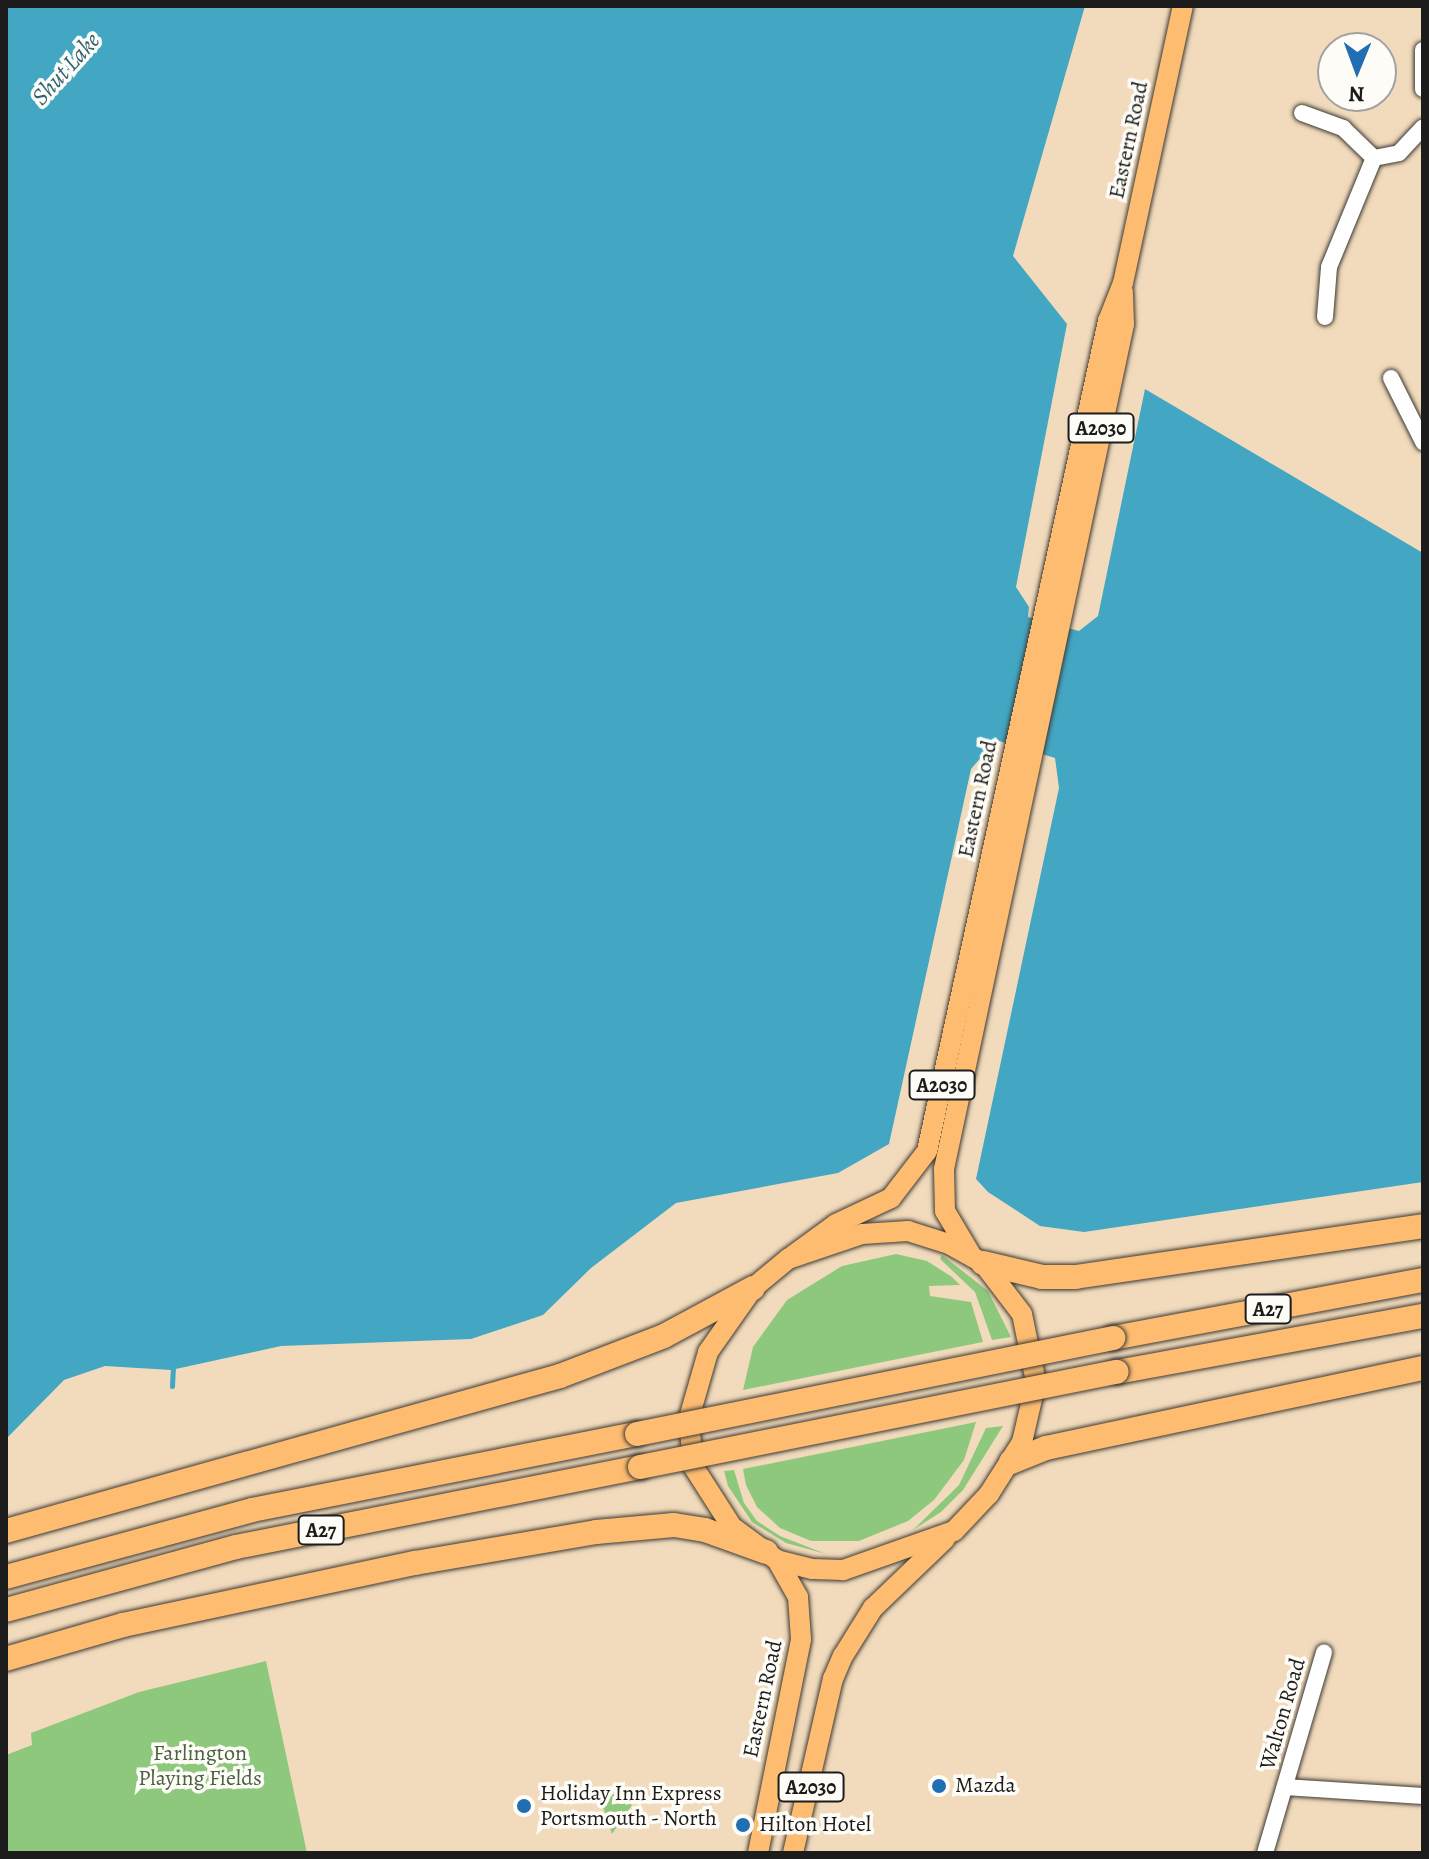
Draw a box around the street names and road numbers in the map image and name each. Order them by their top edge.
street label: Eastern Road [1104,79,1154,201]
road number: A2030 [1067,412,1135,444]
street label: Eastern Road [953,738,1003,860]
road number: A2030 [908,1069,976,1101]
road number: A27 [1244,1293,1292,1325]
road number: A27 [297,1514,345,1546]
street label: Eastern Road [738,1638,788,1760]
street label: Walton Road [1254,1655,1312,1773]
road number: A2030 [777,1771,845,1803]

